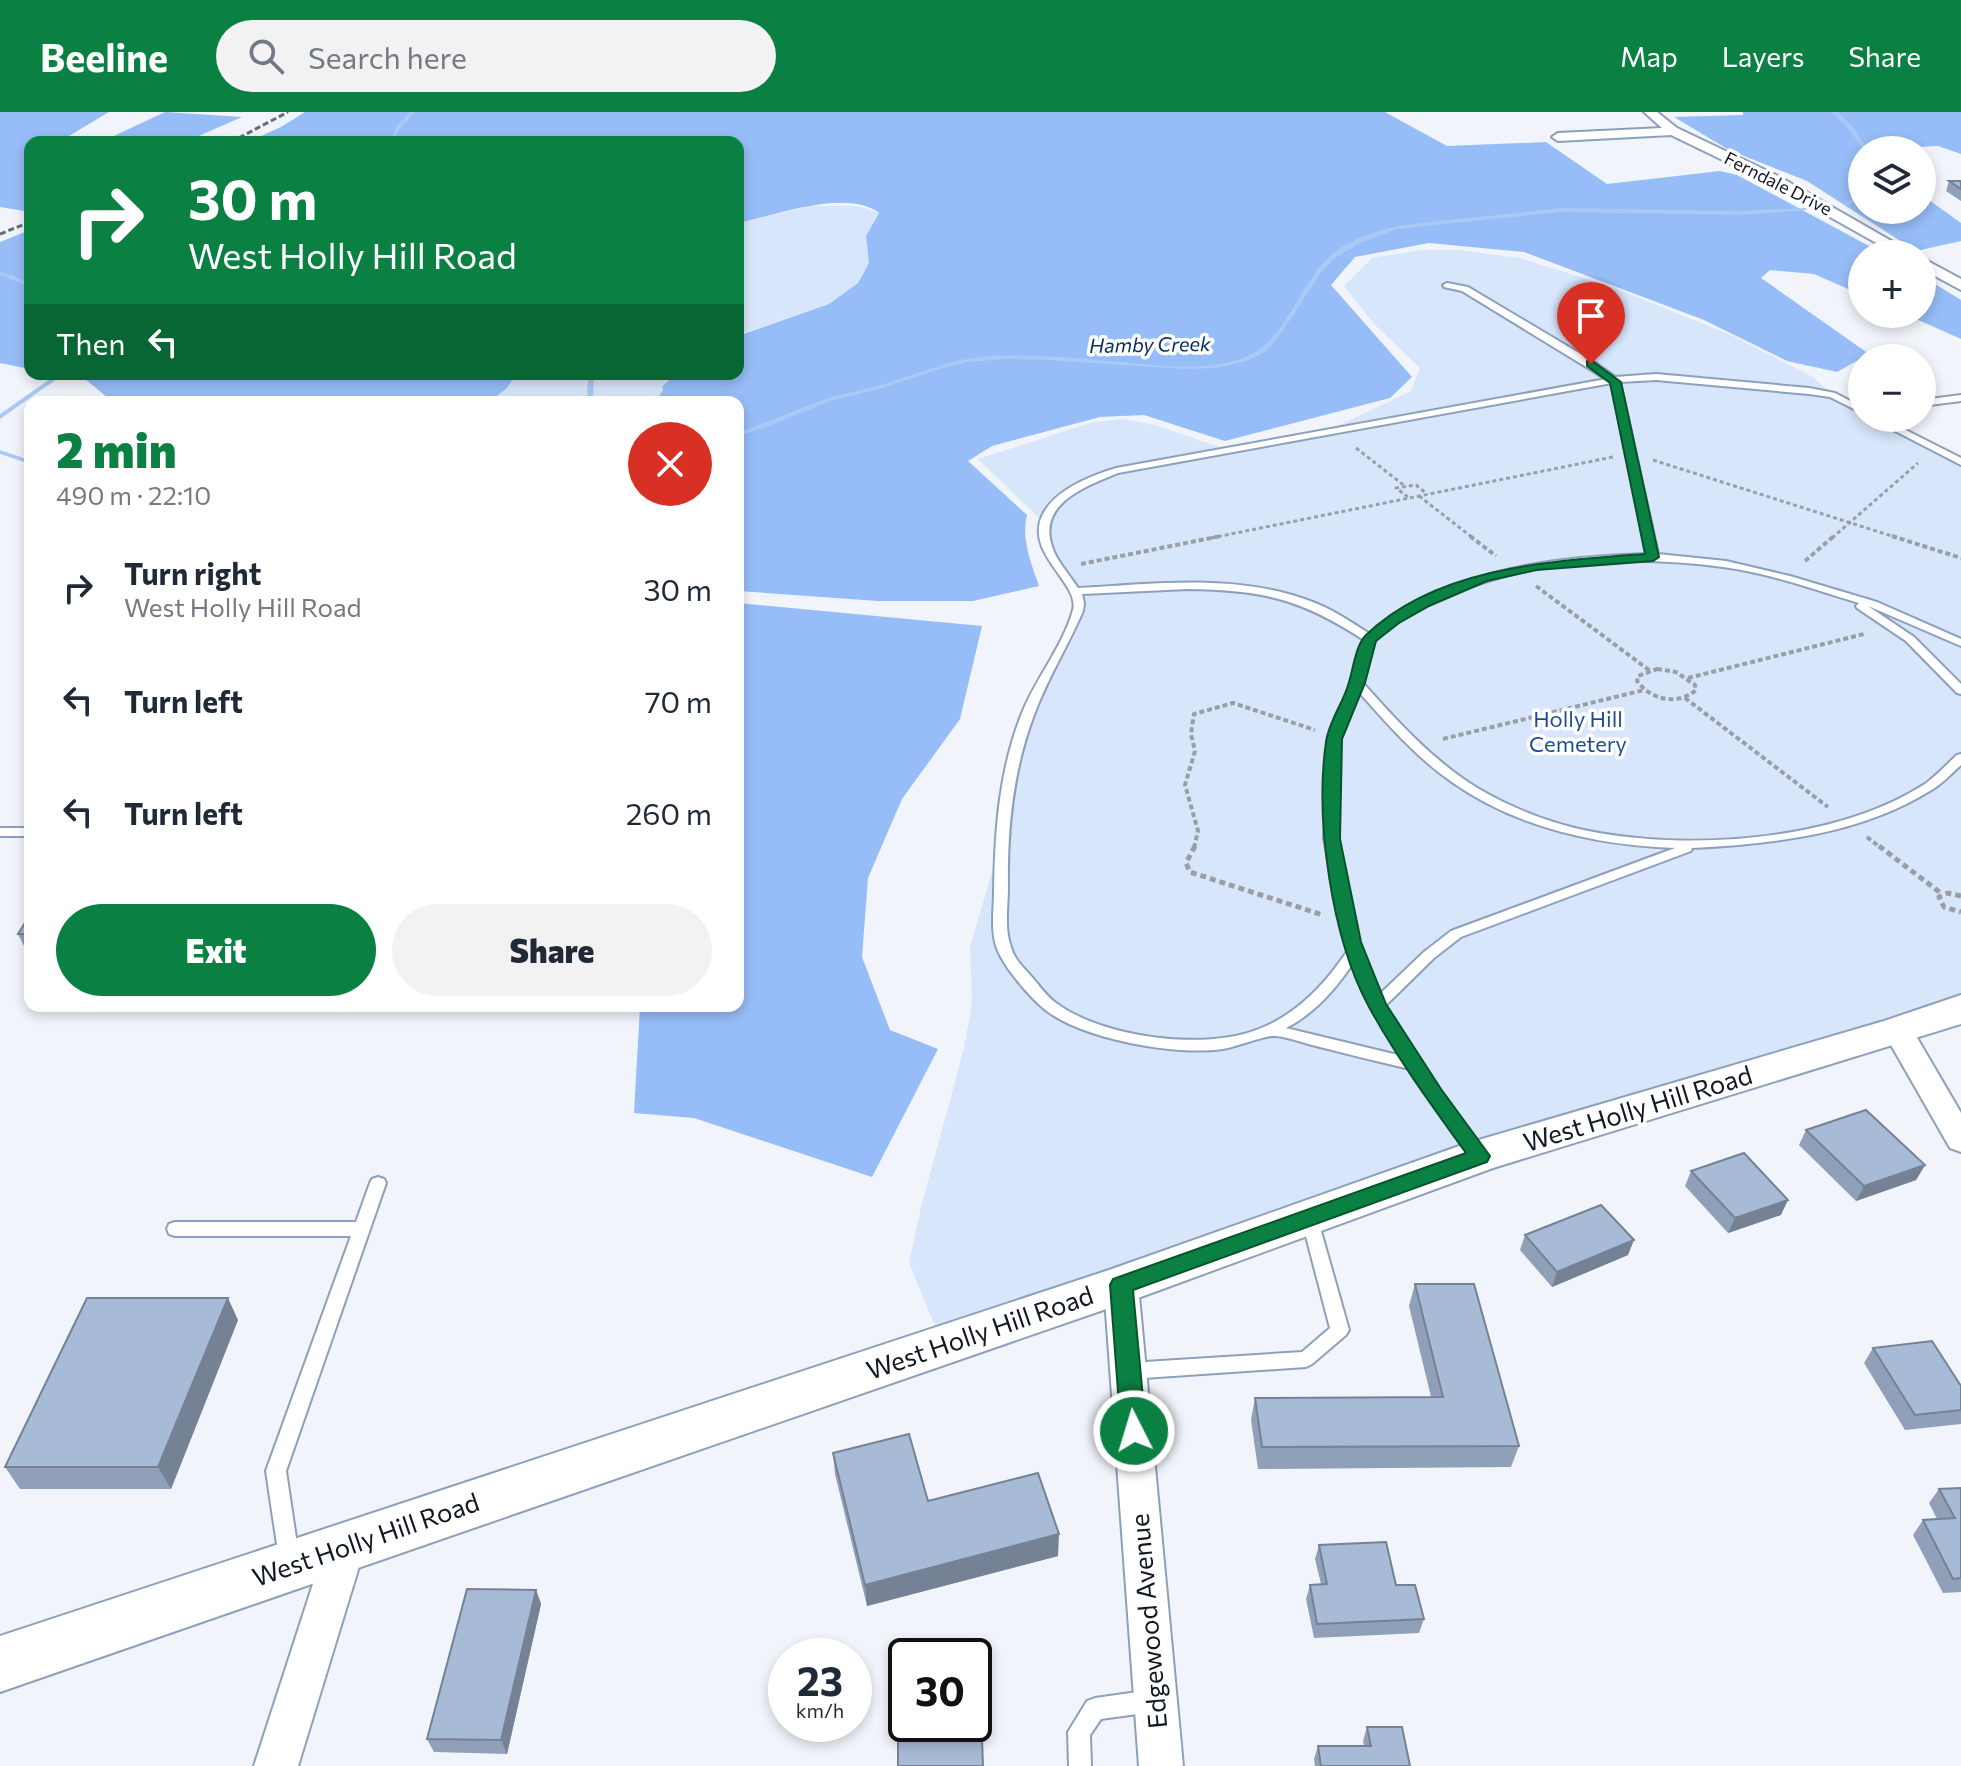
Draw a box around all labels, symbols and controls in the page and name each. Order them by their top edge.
search box [216,20,776,92]
text: Beeline [40,33,168,80]
icon: search [244,34,288,78]
text: Search here [308,38,467,75]
text: Map [1620,39,1678,73]
text: Layers [1722,39,1804,73]
text: Share [1848,39,1921,73]
map controls [1848,136,1936,432]
button: layers [1848,136,1936,224]
street label: Ferndale Drive [1721,147,1836,220]
text: 30 m [188,163,317,232]
icon: right [56,168,160,272]
text: West Holly Hill Road [188,232,517,276]
button: + [1848,240,1936,328]
pin [1557,282,1625,364]
icon: arrive [1569,294,1613,338]
icon: left [141,320,185,364]
text: Then [56,324,125,361]
water label: Hamby Creek [1089,331,1212,357]
button: − [1848,344,1936,432]
text: 2 min [56,419,177,478]
button: close [628,422,712,506]
text: 490 m · 22:10 [56,479,211,510]
text: Turn right [124,554,261,591]
icon: right [56,566,100,610]
text: 30 m [643,570,712,607]
text: West Holly Hill Road [124,591,362,622]
icon: left [56,678,100,722]
text: Turn left [124,682,243,719]
text: 70 m [645,682,712,719]
park label: Holly Hill Cemetery [1529,705,1627,757]
icon: left [56,790,100,834]
text: Turn left [124,794,243,831]
text: 260 m [626,794,712,831]
button: Exit [56,904,376,996]
button: Share [392,904,712,996]
street label: West Holly Hill Road [1519,1058,1756,1157]
street label: West Holly Hill Road [862,1278,1097,1385]
position arrow [1092,1389,1176,1473]
street label: West Holly Hill Road [248,1485,483,1592]
street label: Edgewood Avenue [1123,1512,1172,1730]
speed limit sign: 30 [888,1638,992,1742]
text: 23 [797,1655,843,1704]
text: km/h [796,1698,844,1722]

